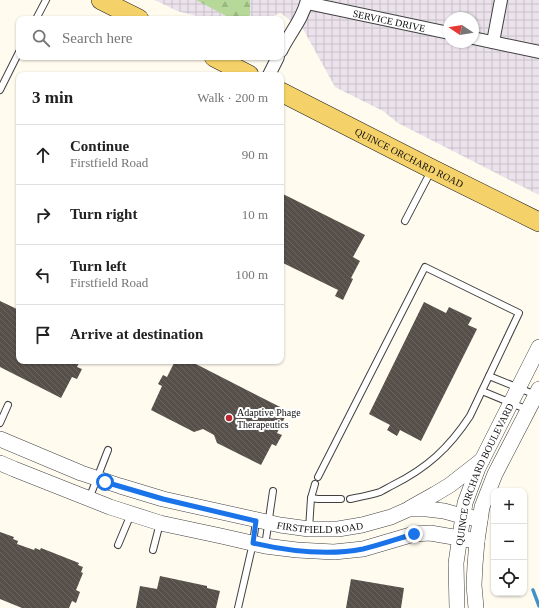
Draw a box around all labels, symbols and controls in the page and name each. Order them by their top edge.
street label: SERVICE DRIVE [352,8,426,34]
north arrow [443,12,479,48]
search box [16,16,284,60]
icon: search [30,27,52,49]
text: Search here [62,30,132,46]
text: 3 min [32,88,73,107]
text: Walk · 200 m [197,90,268,105]
street label: QUINCE ORCHARD ROAD [353,126,465,190]
text: Continue [70,138,129,154]
icon: ahead [32,144,54,166]
text: 90 m [242,147,268,162]
text: Firstfield Road [70,155,148,170]
icon: right [32,204,54,226]
text: Turn right [70,206,137,222]
text: 10 m [242,207,268,222]
text: Turn left [70,258,127,274]
icon: left [32,264,54,286]
text: 100 m [235,267,268,282]
text: Firstfield Road [70,275,148,290]
icon: arrive [32,324,54,346]
text: Arrive at destination [70,326,203,342]
street label: QUINCE ORCHARD BOULEVARD [454,401,516,546]
place label: Adaptive Phage Therapeutics [237,407,301,430]
marker: Adaptive Phage Therapeutics [224,413,234,423]
route start [96,473,114,491]
map controls [491,488,527,596]
button: + [491,488,527,524]
street label: FIRSTFIELD ROAD [276,519,364,535]
button: − [491,524,527,560]
route end [405,525,423,543]
button: locate [491,560,527,596]

